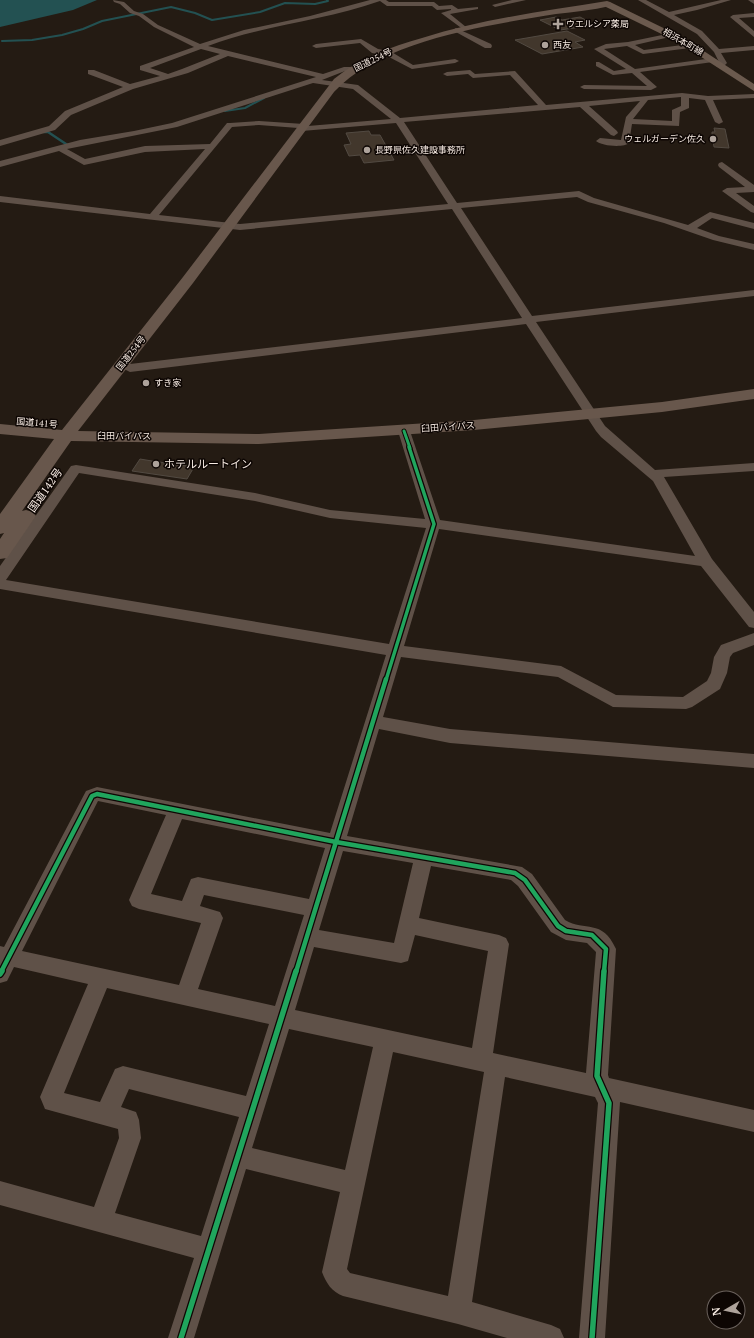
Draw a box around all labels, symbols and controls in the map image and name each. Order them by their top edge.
place label: ウエルシア薬局 [566,18,629,30]
marker: ウエルシア薬局 [553,19,563,29]
street label: 相浜本町線 [661,26,706,59]
place label: 西友 [553,39,571,51]
marker: 西友 [540,40,550,50]
street label: 国道254号 [352,46,394,74]
place label: ウェルガーデン佐久 [624,133,705,145]
marker: ウェルガーデン佐久 [708,134,718,144]
place label: 長野県佐久建設事務所 [375,144,465,156]
marker: 長野県佐久建設事務所 [362,145,372,155]
street label: 国道254号 [114,333,148,373]
place label: すき家 [154,377,182,389]
marker: すき家 [141,378,151,388]
street label: 国道141号 [16,415,58,431]
street label: 臼田バイパス [421,419,475,435]
street label: 臼田バイパス [97,430,151,442]
place label: ホテルルートイン [164,457,252,471]
marker: ホテルルートイン [151,459,161,469]
street label: 国道142号 [25,465,65,515]
north arrow [706,1290,746,1330]
text: N [708,1306,724,1317]

